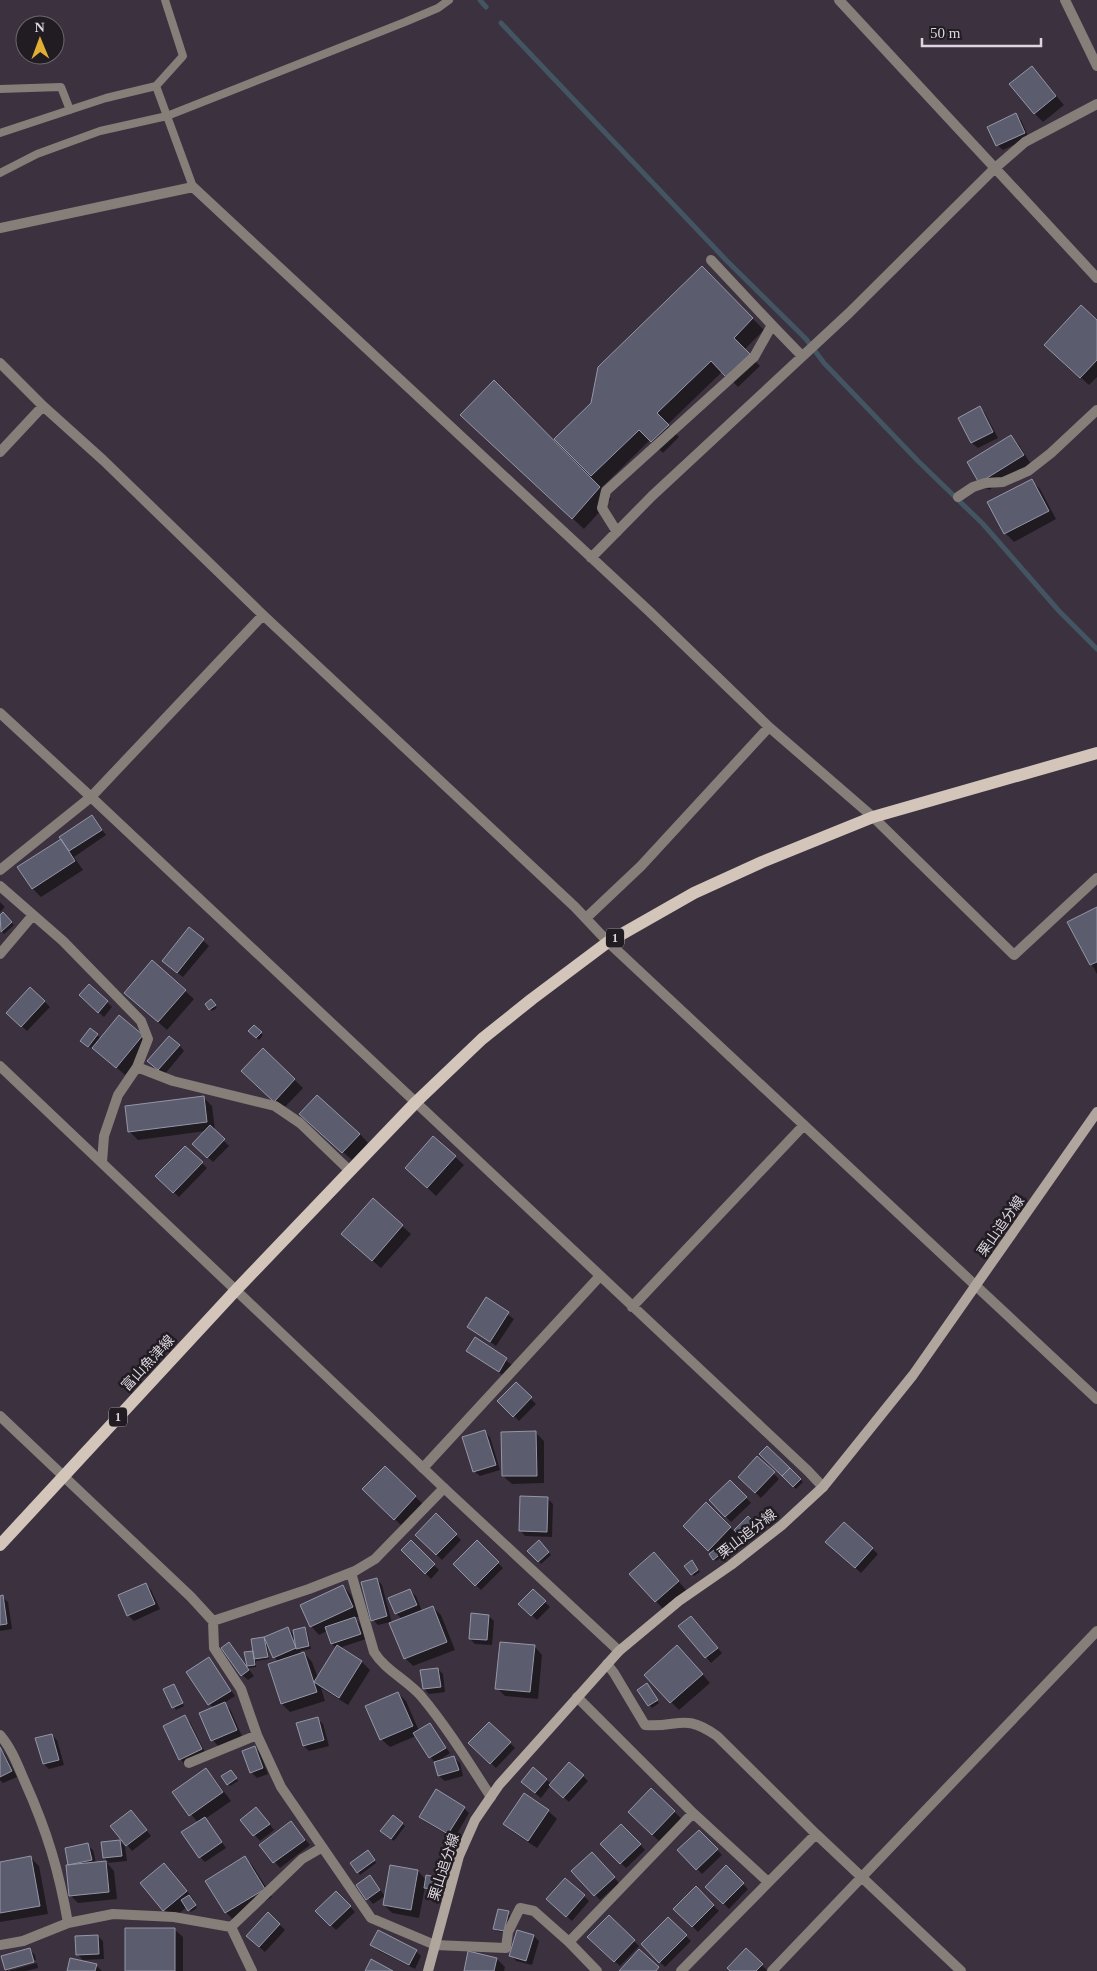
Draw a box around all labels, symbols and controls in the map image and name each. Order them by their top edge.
north arrow [15,15,65,65]
scale bar [922,15,1041,47]
text: N [35,20,45,35]
text: 50 m [930,25,961,41]
road number: 1 [606,928,624,948]
street label: 栗山追分線 [975,1193,1027,1259]
street label: 富山魚津線 [119,1332,177,1394]
road number: 1 [109,1408,127,1426]
street label: 栗山追分線 [715,1507,779,1561]
street label: 栗山追分線 [426,1831,462,1903]

